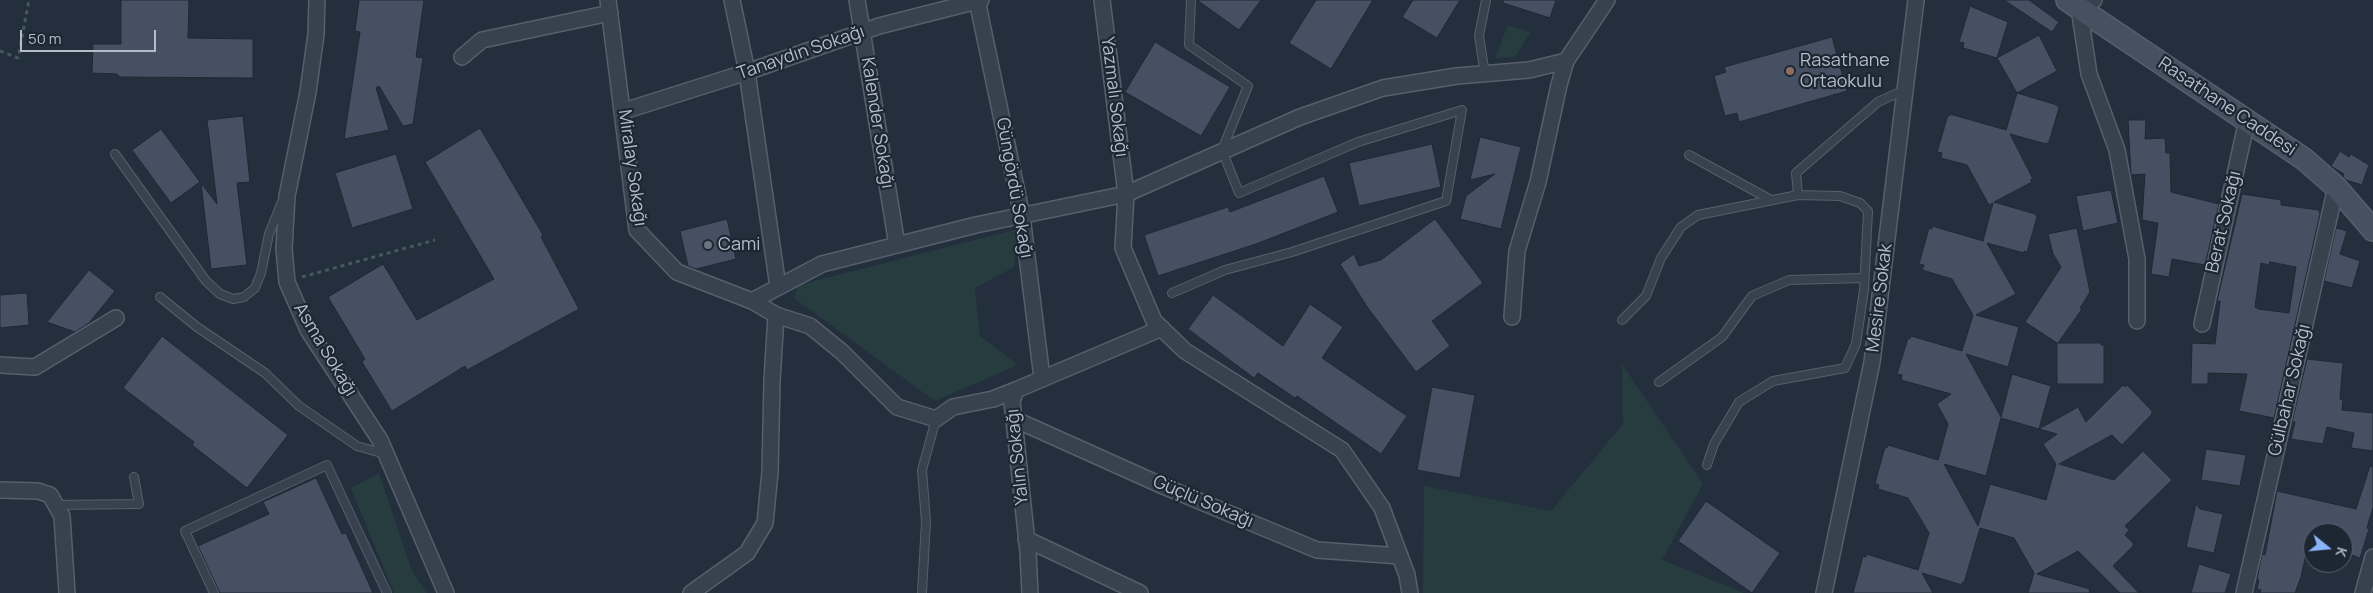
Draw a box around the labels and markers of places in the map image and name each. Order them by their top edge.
place label: Rasathane Ortaokulu [1800,50,1890,92]
marker: Rasathane Ortaokulu [1784,65,1796,77]
place label: Cami [718,234,760,256]
marker: Cami [702,239,714,251]

